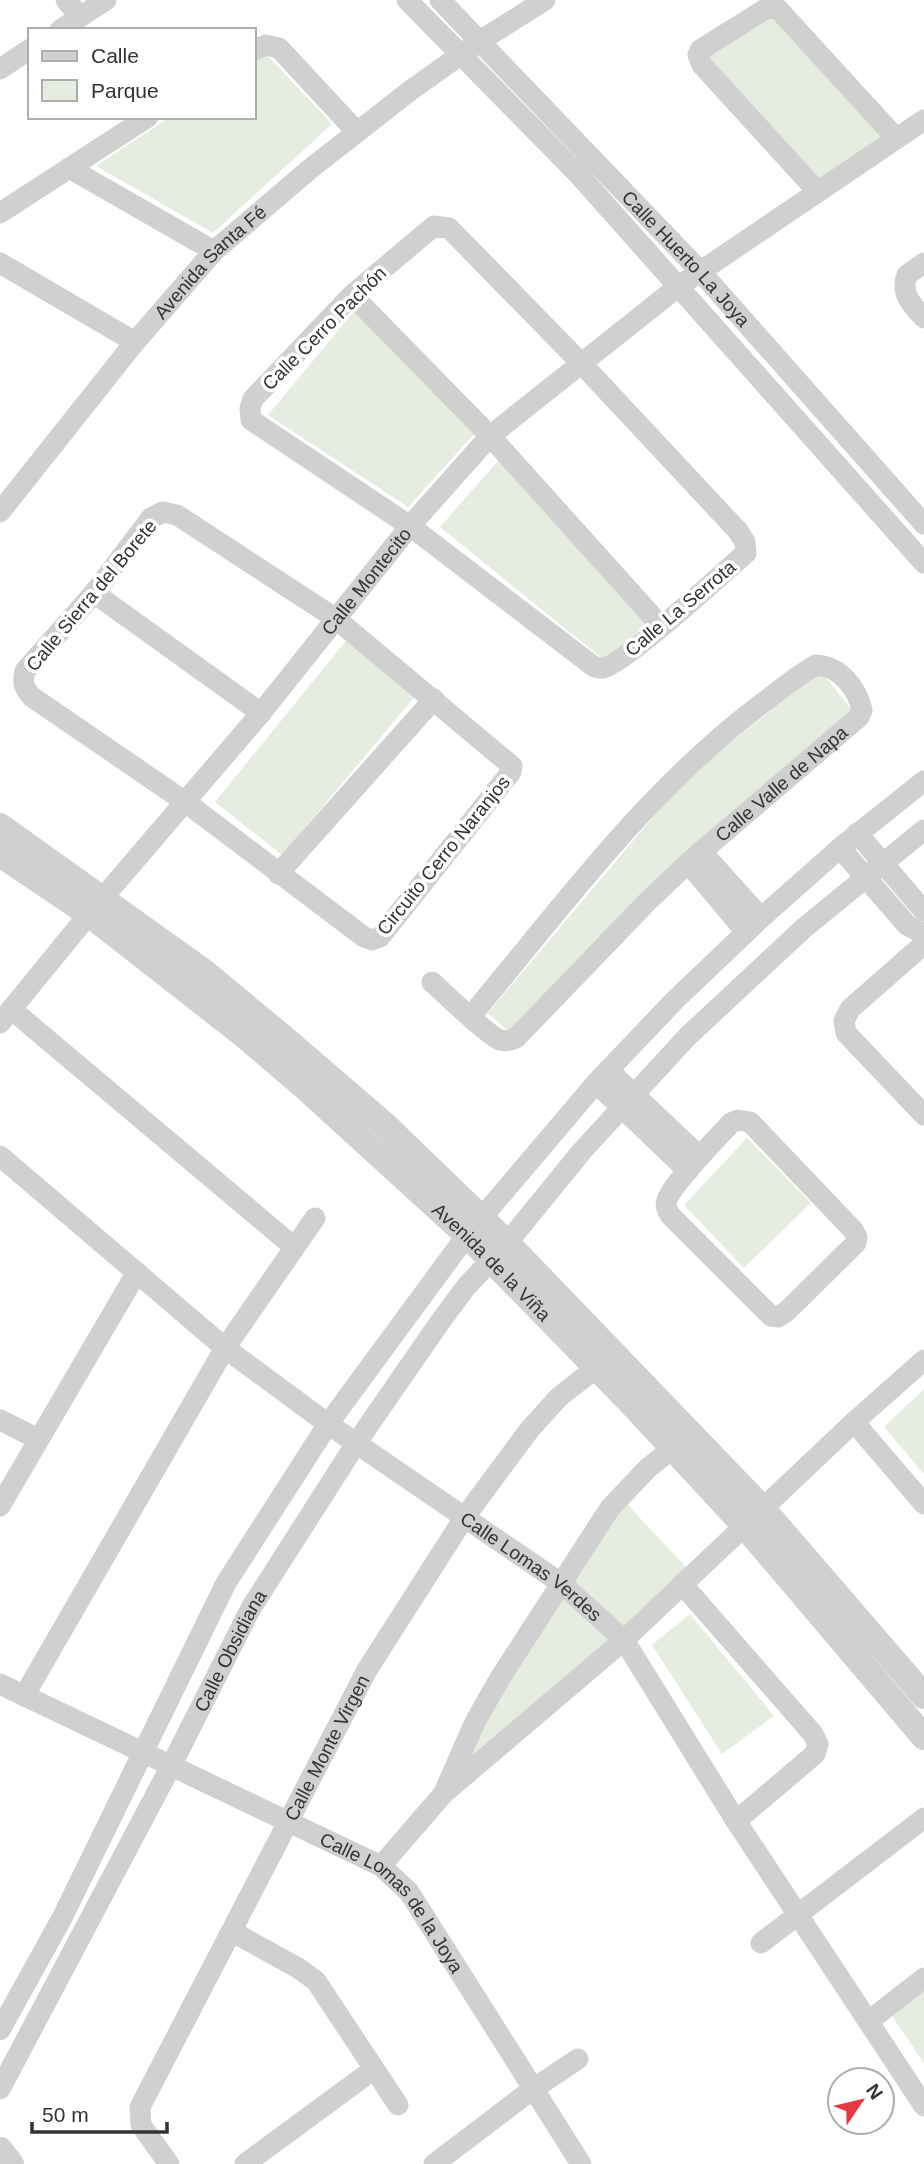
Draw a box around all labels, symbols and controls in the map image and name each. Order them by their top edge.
legend [28,28,256,119]
text: Calle [91,44,139,67]
text: Parque [91,79,159,102]
street label: Calle Huerto La Joya [618,187,754,331]
street label: Avenida Santa Fé [150,201,270,323]
street label: Calle Cerro Pachón [258,262,390,394]
street label: Calle Sierra del Borete [22,515,161,675]
street label: Calle Montecito [317,524,416,639]
street label: Calle La Serrota [621,556,740,661]
street label: Calle Valle de Napa [711,721,852,846]
street label: Circuito Cerro Naranjos [373,772,514,939]
street label: Avenida de la Viña [428,1199,555,1326]
street label: Calle Lomas Verdes [456,1508,606,1626]
street label: Calle Obsidiana [190,1586,271,1715]
street label: Calle Monte Virgen [281,1671,374,1824]
street label: Calle Lomas de la Joya [317,1828,468,1977]
north arrow [826,2066,896,2136]
text: N [862,2080,887,2103]
scale bar [32,2090,166,2134]
text: 50 m [42,2103,89,2126]

